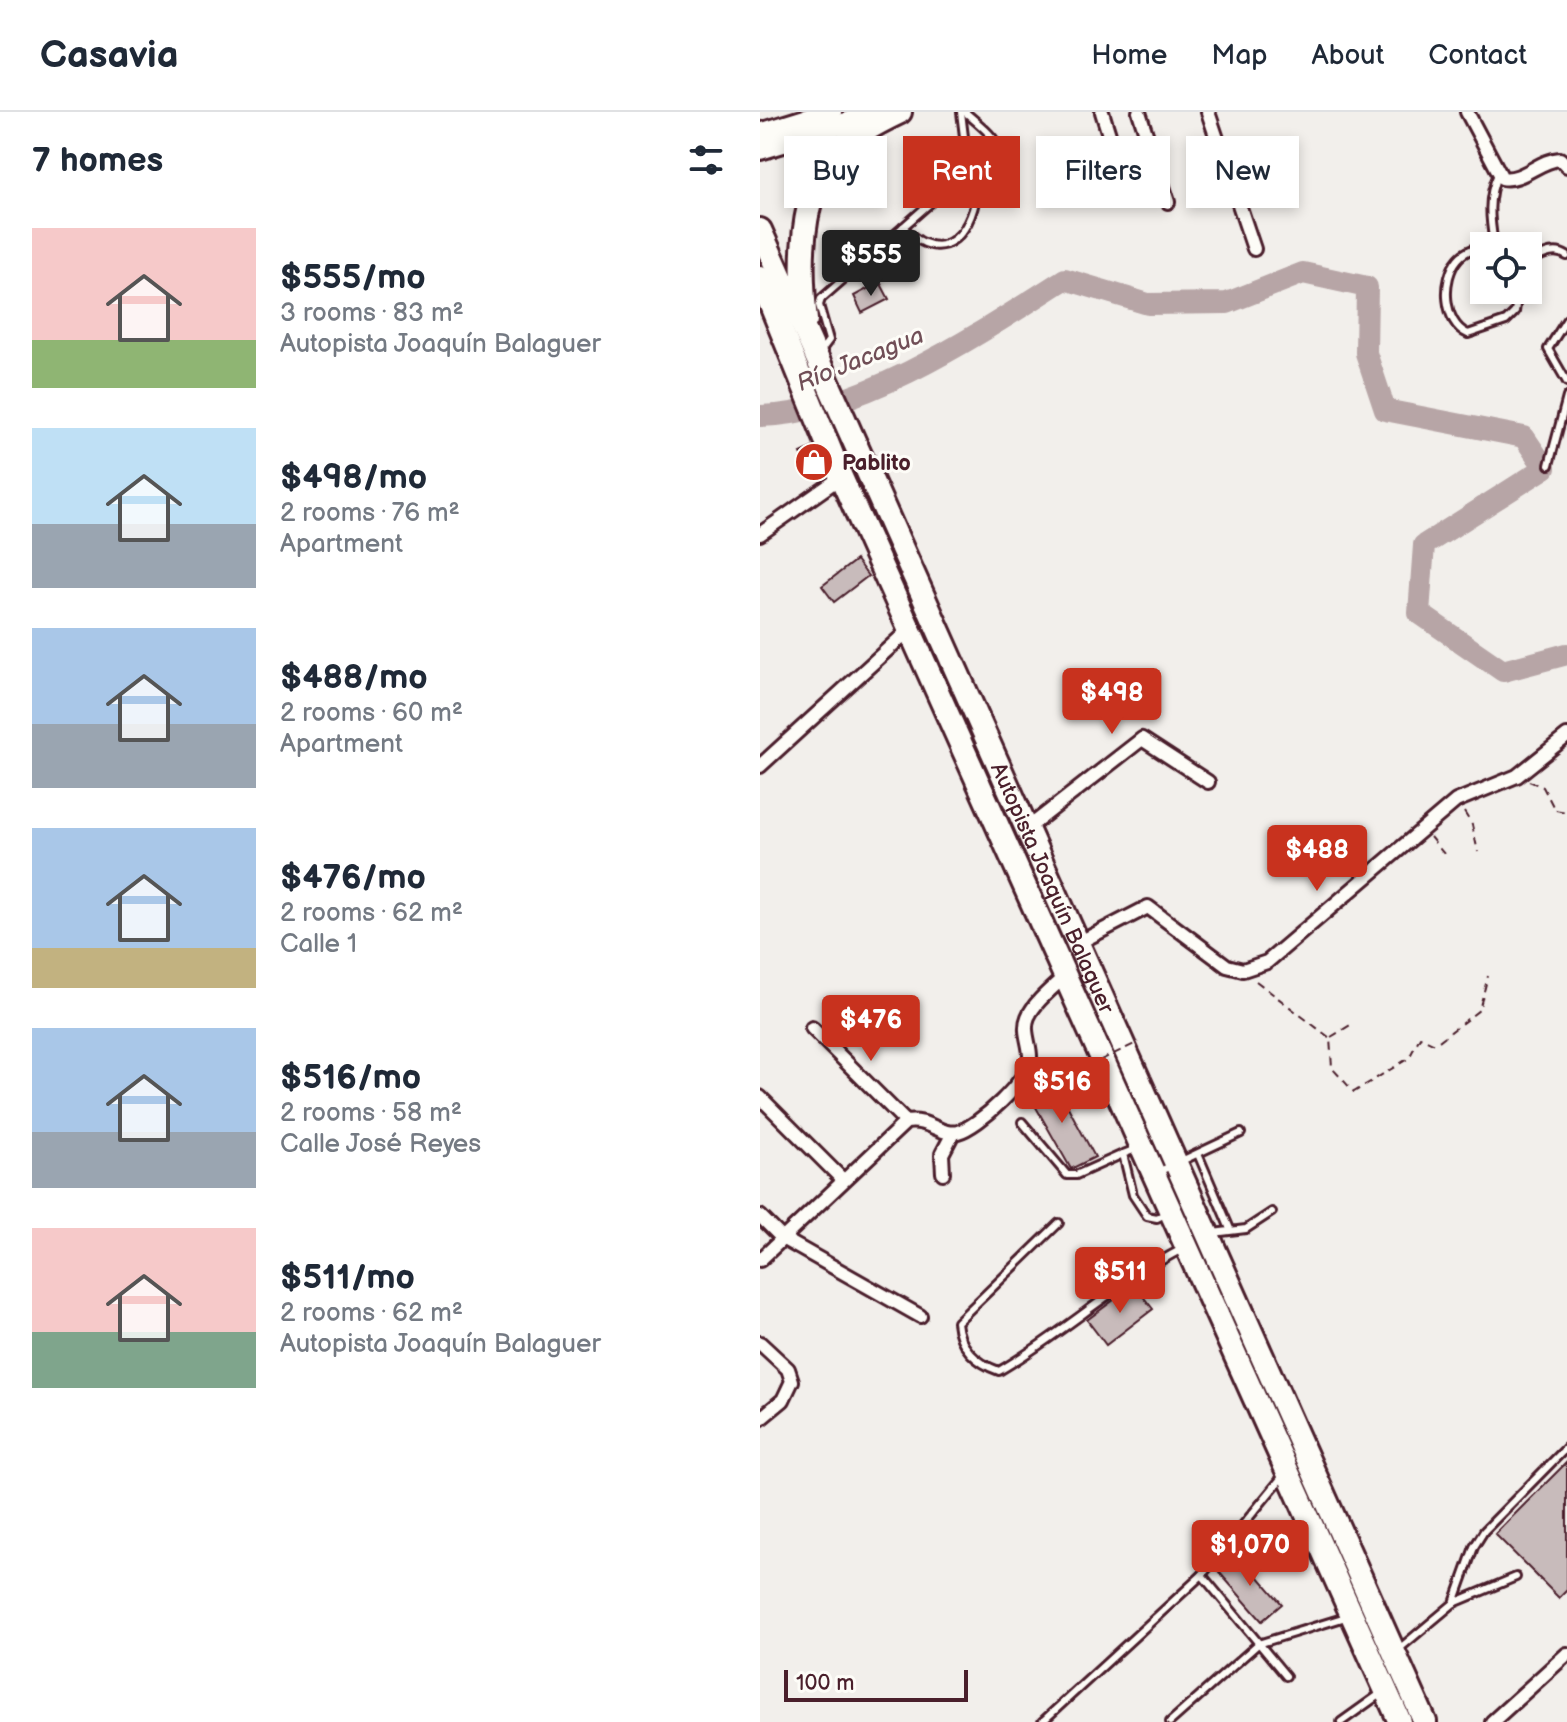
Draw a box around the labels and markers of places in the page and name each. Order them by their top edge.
pin: $555 [824,230,918,298]
shop icon: Pablito [793,441,835,483]
place label: Pablito [842,450,911,477]
pin: $498 [1065,668,1159,736]
pin: $488 [1270,825,1364,893]
pin: $476 [824,995,918,1063]
pin: $516 [1015,1057,1109,1125]
pin: $511 [1073,1247,1167,1315]
pin: $1,070 [1185,1520,1315,1588]

